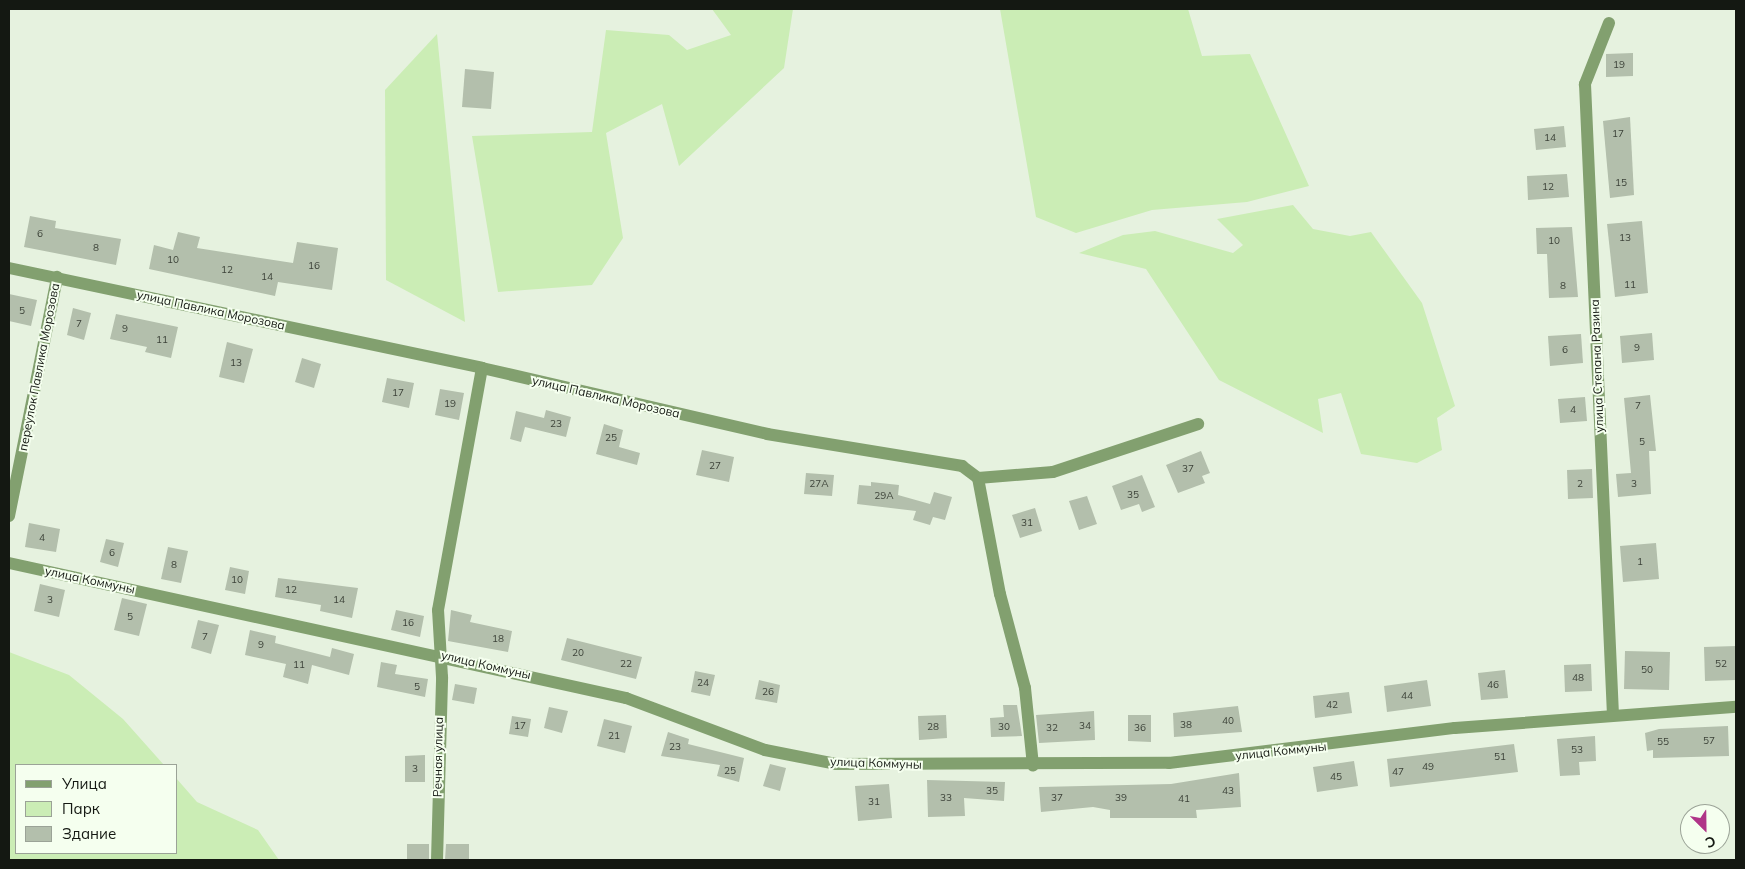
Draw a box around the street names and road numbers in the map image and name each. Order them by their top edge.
street label: переулок Павлика Морозова [16,282,62,452]
street label: улица Павлика Морозова [136,287,286,333]
street label: улица Степана Разина [1587,299,1607,433]
street label: улица Павлика Морозова [531,373,681,421]
street label: улица Коммуны [44,563,136,597]
street label: улица Коммуны [440,648,532,682]
street label: Речная улица [430,717,446,797]
street label: улица Коммуны [1235,739,1327,763]
street label: улица Коммуны [830,754,922,772]

